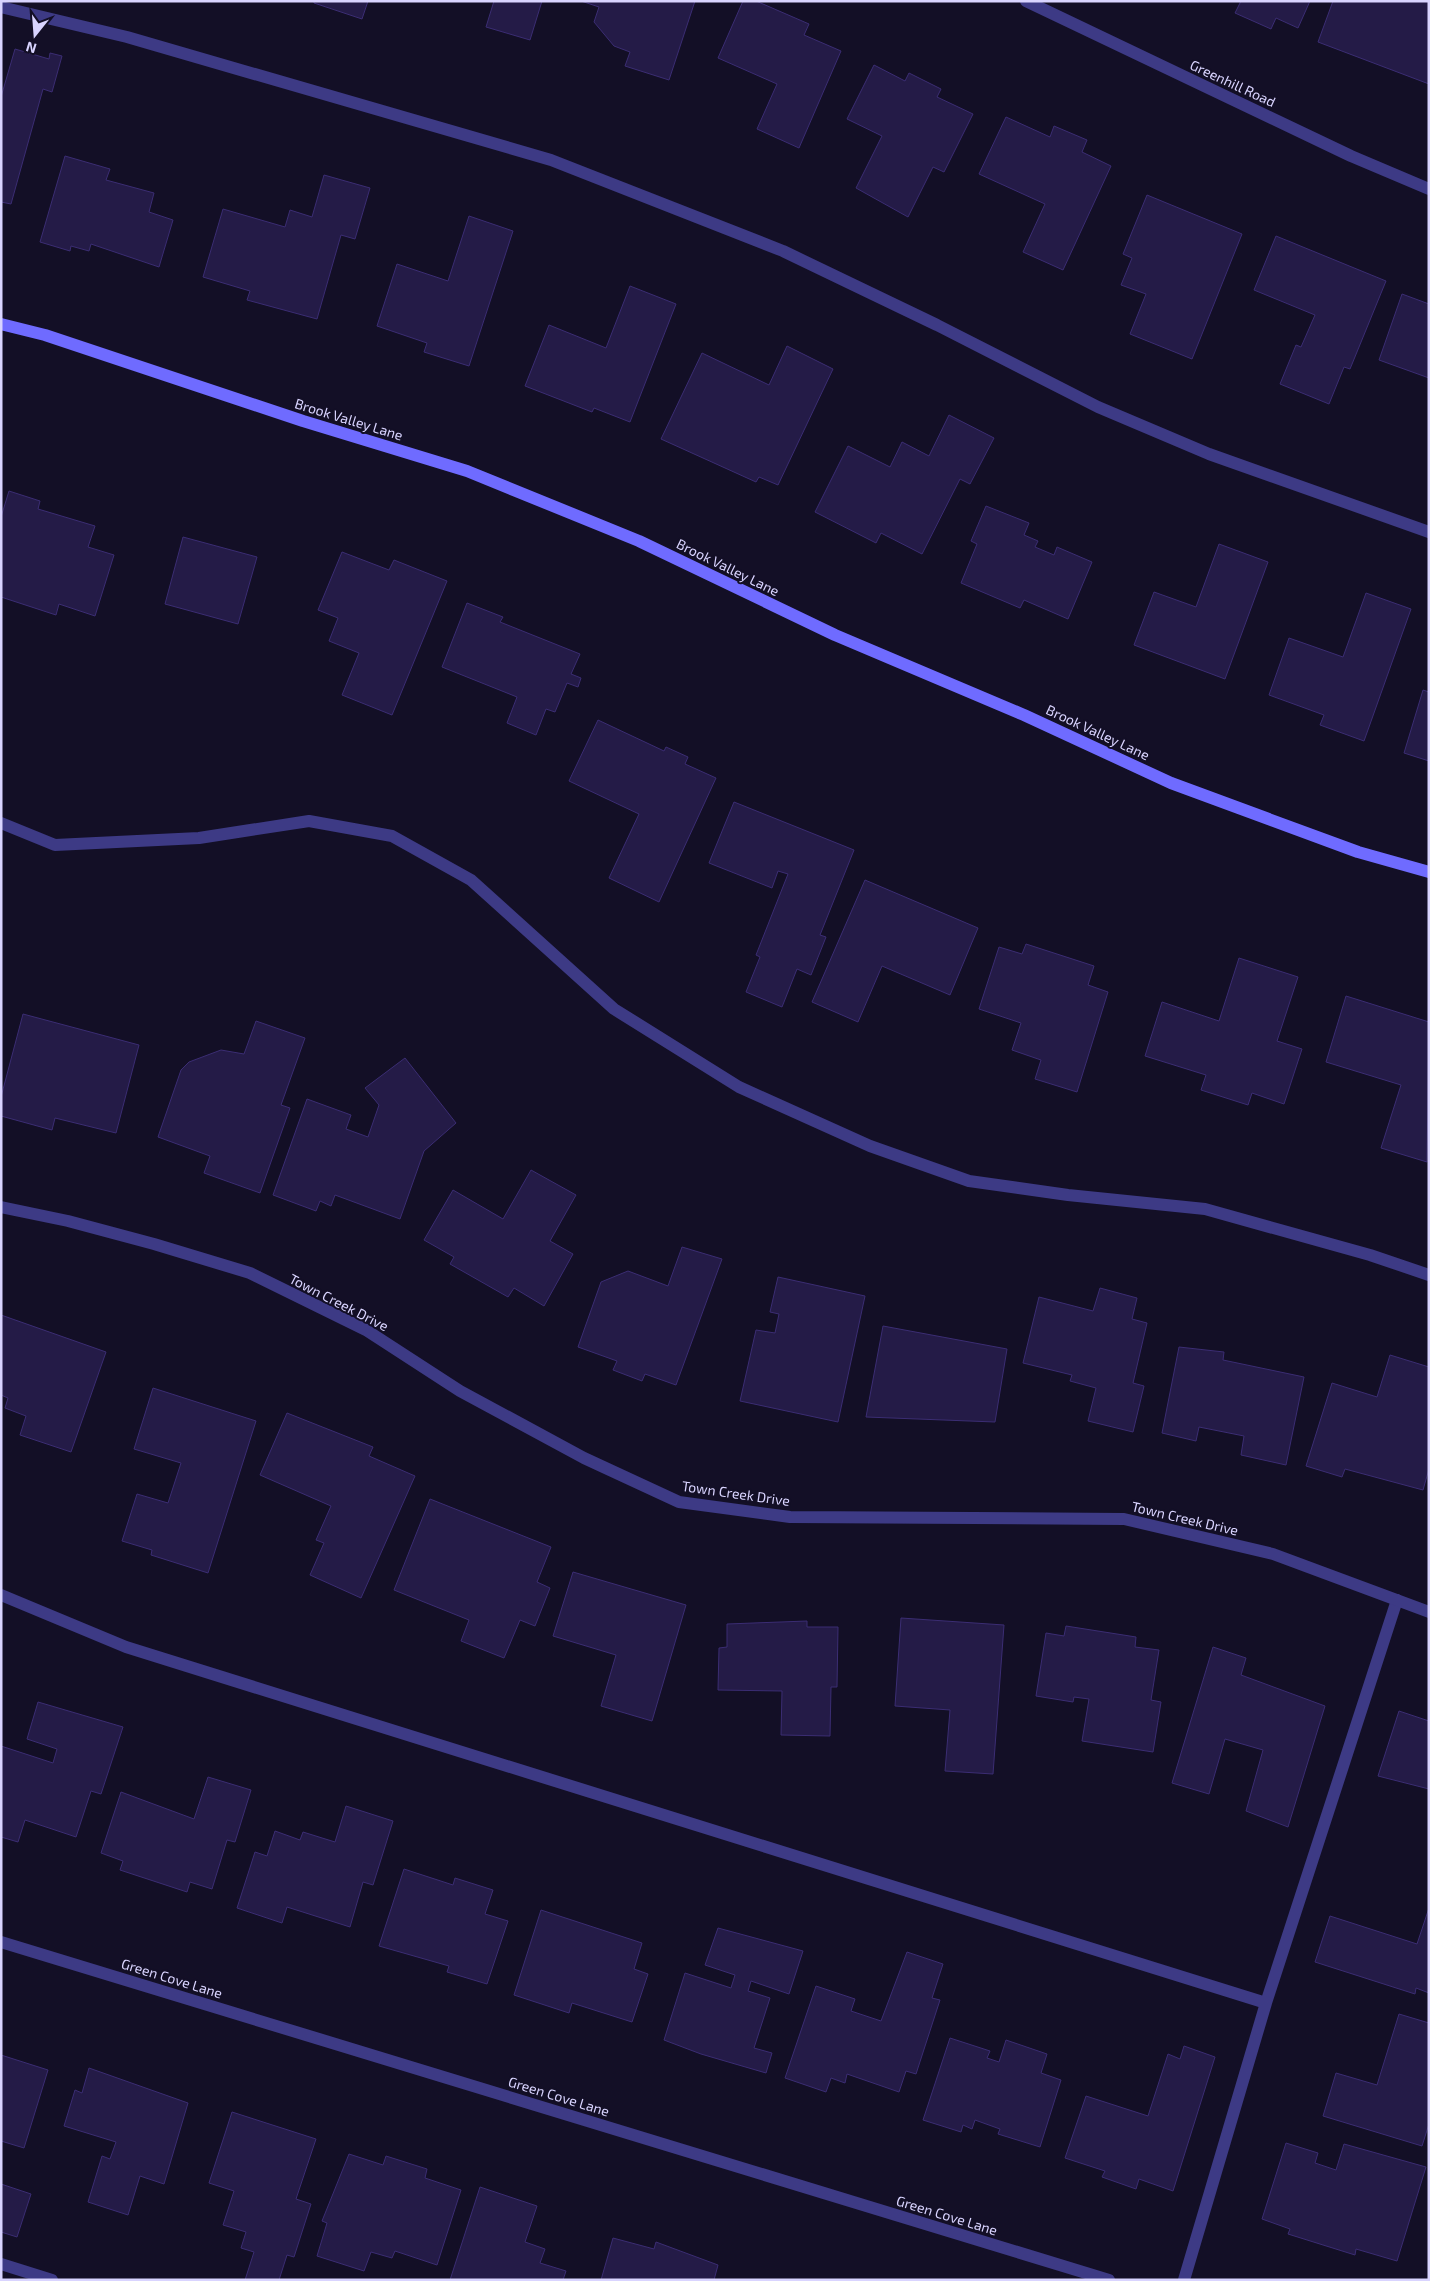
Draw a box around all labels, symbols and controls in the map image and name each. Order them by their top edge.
north arrow [10,10,60,60]
text: N [24,38,38,58]
street label: Greenhill Road [1188,56,1278,110]
street label: Brook Valley Lane [293,394,405,444]
street label: Brook Valley Lane [674,535,782,599]
street label: Brook Valley Lane [1044,701,1152,763]
street label: Town Creek Drive [287,1270,391,1334]
street label: Town Creek Drive [681,1477,791,1509]
street label: Town Creek Drive [1130,1497,1240,1539]
street label: Green Cove Lane [119,1955,225,2001]
street label: Green Cove Lane [506,2073,612,2119]
street label: Green Cove Lane [894,2192,1000,2238]

